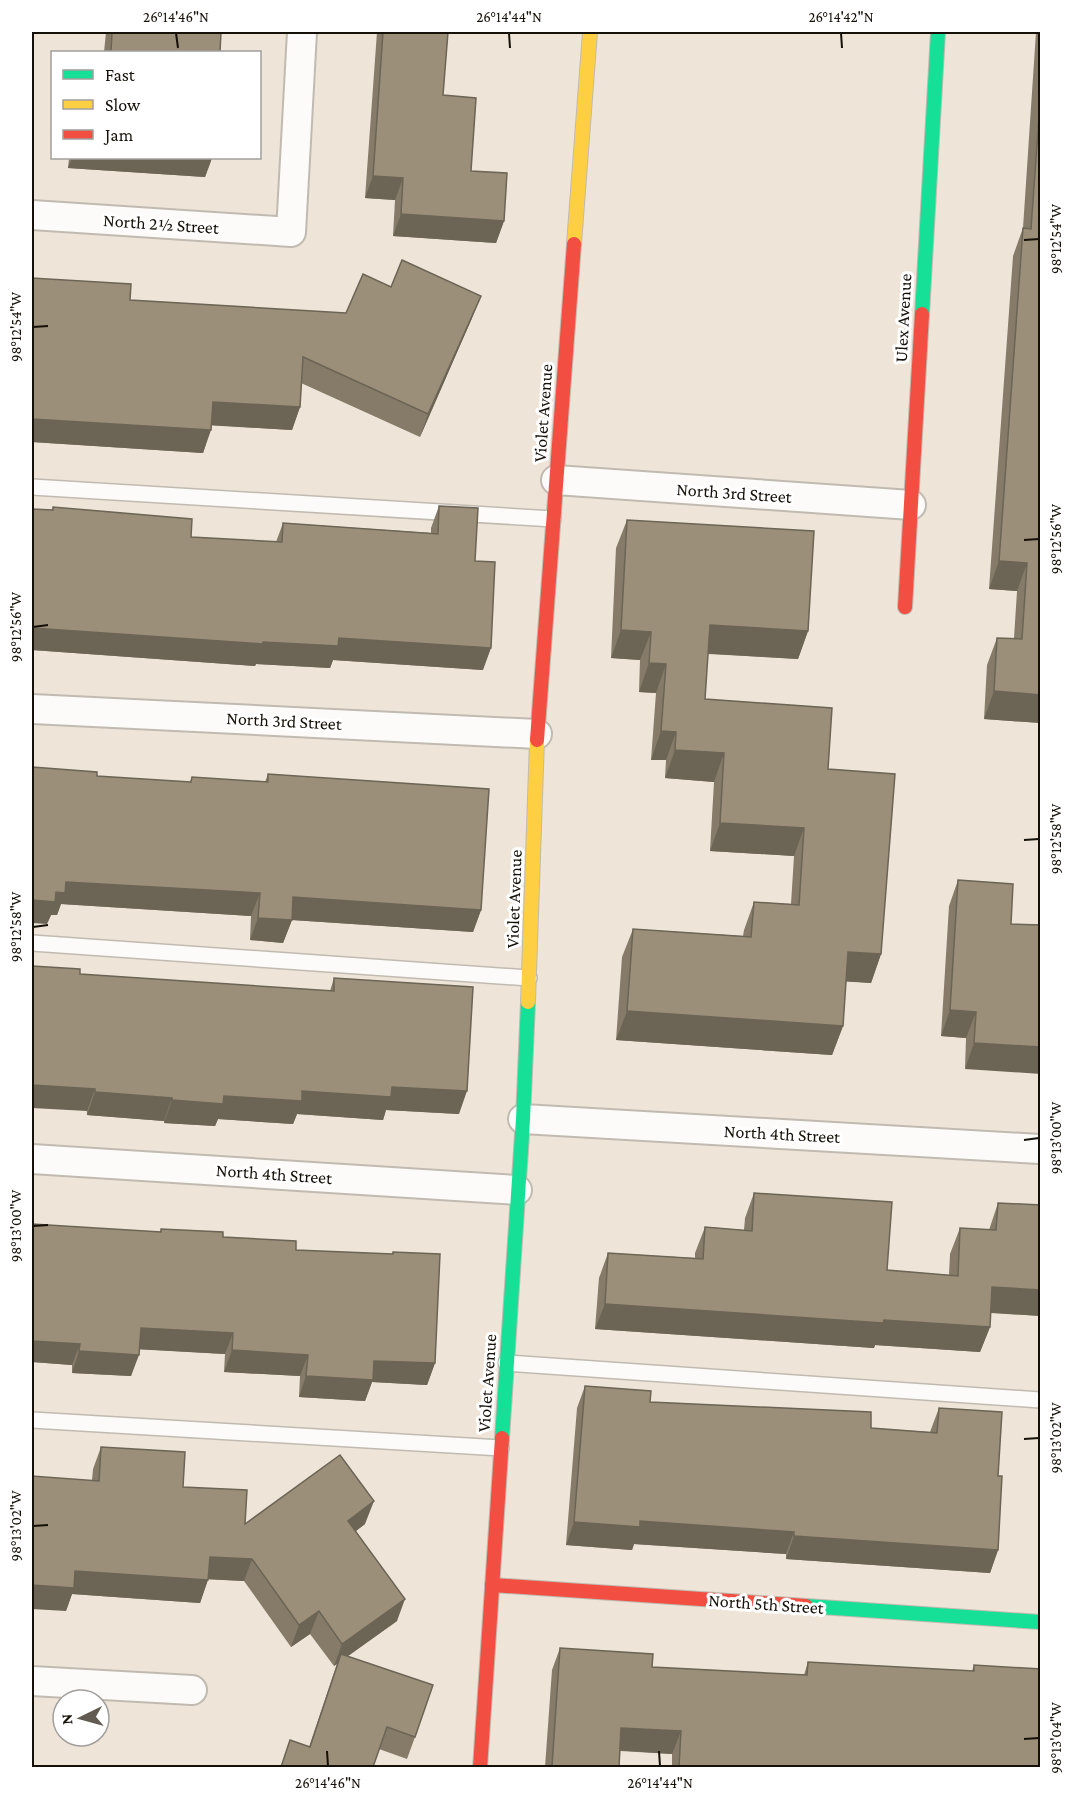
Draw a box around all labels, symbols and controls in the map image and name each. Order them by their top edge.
text: 26°14'46"N [143,9,209,25]
text: 26°14'44"N [476,9,542,25]
text: 26°14'42"N [808,9,874,25]
legend [51,51,261,159]
text: Fast [105,65,136,85]
text: Slow [105,95,141,115]
text: Jam [103,125,134,145]
text: 98°12'54"W [1048,204,1064,274]
street label: North 2½ Street [102,210,221,238]
street label: Ulex Avenue [891,273,915,363]
text: 98°12'54"W [8,292,24,362]
street label: Violet Avenue [530,363,556,463]
street label: North 3rd Street [676,479,793,507]
text: 98°12'56"W [1048,504,1064,574]
text: 98°12'56"W [8,592,24,662]
street label: North 3rd Street [226,708,343,734]
text: 98°12'58"W [1048,803,1064,874]
street label: Violet Avenue [502,849,526,949]
text: 98°12'58"W [8,891,24,962]
text: 98°13'00"W [1048,1102,1064,1174]
street label: North 4th Street [723,1121,842,1147]
street label: North 4th Street [215,1160,334,1188]
text: 98°13'00"W [8,1190,24,1262]
street label: Violet Avenue [474,1333,500,1433]
text: 98°13'02"W [1048,1402,1064,1474]
text: 98°13'02"W [8,1490,24,1562]
street label: North 5th Street [708,1590,825,1618]
north arrow [51,1688,111,1748]
text: 98°13'04"W [1048,1702,1064,1774]
text: N [58,1713,75,1725]
text: 26°14'46"N [295,1775,361,1791]
text: 26°14'44"N [627,1775,693,1791]

